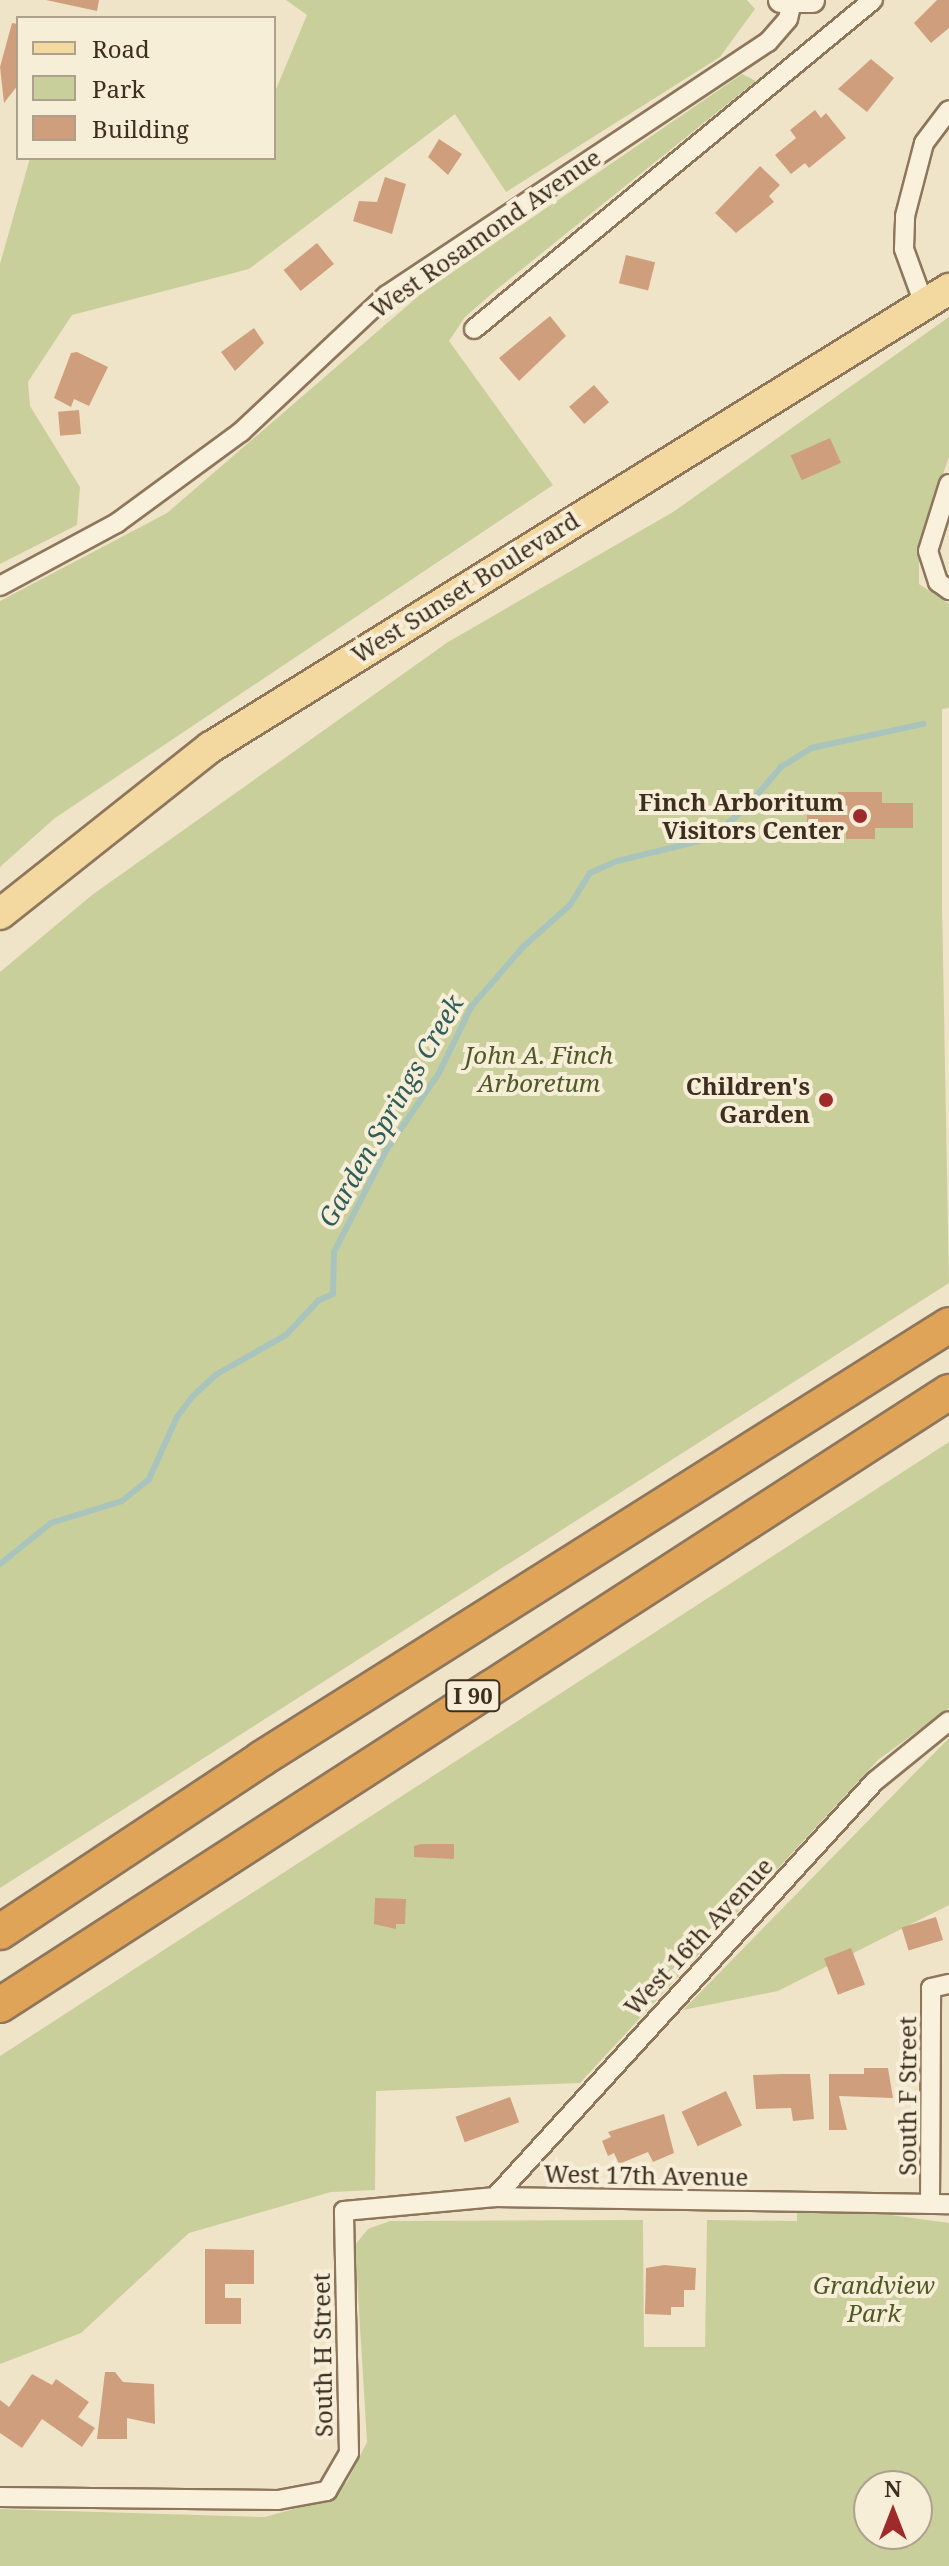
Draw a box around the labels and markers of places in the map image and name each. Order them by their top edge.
place label: Finch Arboritum Visitors Center [638,788,844,844]
marker: Finch Arboritum Visitors Center [851,807,869,825]
place label: Children's Garden [686,1072,810,1128]
marker: Children's Garden [817,1091,835,1109]

